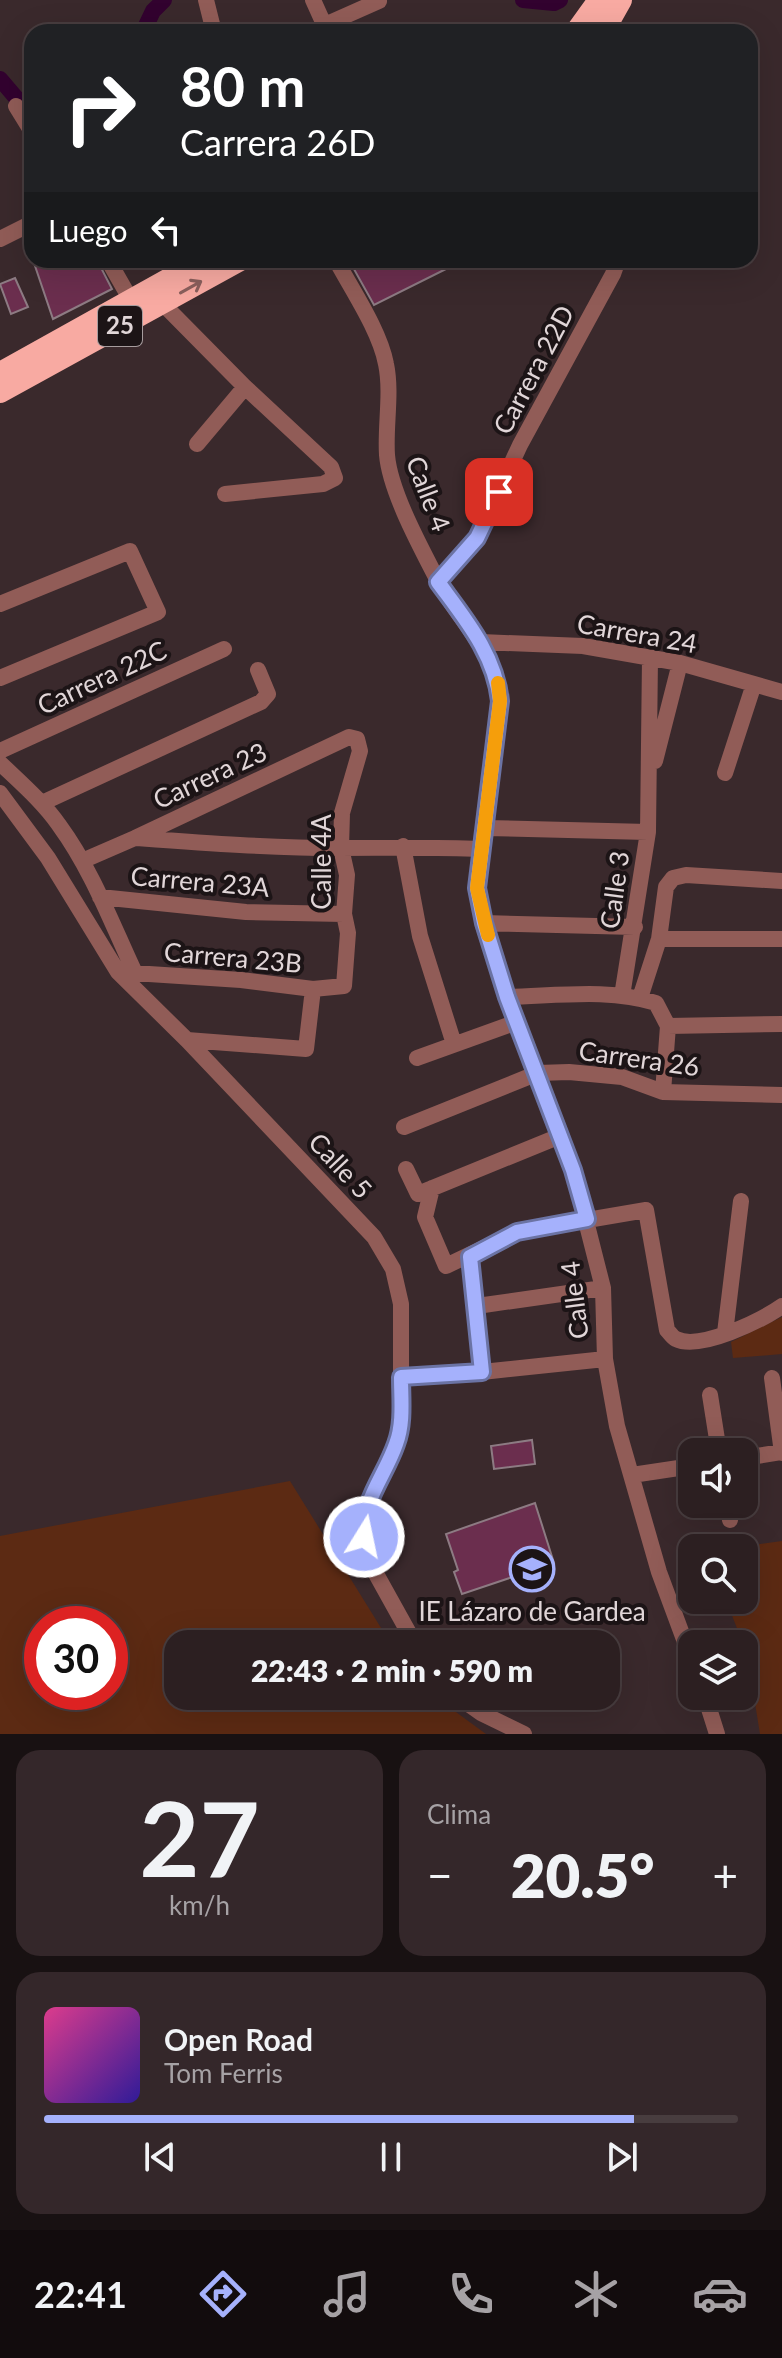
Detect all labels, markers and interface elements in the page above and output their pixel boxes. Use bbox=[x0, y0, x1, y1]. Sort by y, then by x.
text: 80 m bbox=[180, 52, 305, 119]
icon: right bbox=[48, 56, 152, 160]
text: Carrera 26D bbox=[180, 120, 375, 164]
icon: left bbox=[144, 208, 188, 252]
text: Luego bbox=[48, 212, 128, 248]
one-way arrow bbox=[179, 279, 202, 295]
street label: Carrera 22D bbox=[486, 300, 580, 439]
road number: 25 bbox=[98, 306, 142, 346]
street label: Calle 4 bbox=[400, 451, 458, 536]
pin bbox=[465, 458, 533, 526]
icon: arrive bbox=[477, 470, 521, 514]
street label: Carrera 24 bbox=[575, 607, 700, 659]
street label: Carrera 22C bbox=[32, 633, 171, 721]
street label: Carrera 23 bbox=[148, 735, 271, 815]
street label: Calle 4A bbox=[305, 814, 337, 910]
street label: Calle 3 bbox=[593, 849, 635, 931]
street label: Carrera 23A bbox=[129, 859, 271, 903]
street label: Carrera 23B bbox=[163, 935, 303, 979]
street label: Carrera 26 bbox=[577, 1034, 701, 1082]
street label: Calle 5 bbox=[302, 1126, 379, 1205]
street label: Calle 4 bbox=[553, 1259, 595, 1341]
map controls bbox=[678, 1438, 758, 1710]
button: sound bbox=[678, 1438, 758, 1518]
position arrow bbox=[322, 1495, 406, 1579]
button: search bbox=[678, 1534, 758, 1614]
school or university icon: IE Lázaro de Gardea bbox=[508, 1545, 556, 1593]
place label: IE Lázaro de Gardea bbox=[418, 1595, 646, 1627]
speed limit sign: 30 bbox=[24, 1606, 128, 1710]
button: layers bbox=[678, 1630, 758, 1710]
text: 22:43 · 2 min · 590 m bbox=[251, 1652, 533, 1688]
text: 27 bbox=[139, 1774, 260, 1899]
text: Clima bbox=[427, 1798, 491, 1830]
text: 20.5° bbox=[511, 1839, 654, 1911]
text: − bbox=[427, 1849, 453, 1901]
text: + bbox=[712, 1849, 738, 1901]
text: km/h bbox=[169, 1889, 230, 1921]
text: Open Road bbox=[164, 2021, 313, 2057]
text: Tom Ferris bbox=[164, 2057, 283, 2089]
icon: previous bbox=[138, 2135, 182, 2179]
icon: pause bbox=[369, 2135, 413, 2179]
icon: next bbox=[600, 2135, 644, 2179]
icon: directions bbox=[195, 2266, 251, 2322]
icon: music bbox=[319, 2266, 375, 2322]
icon: phone bbox=[443, 2266, 499, 2322]
icon: climate bbox=[568, 2266, 624, 2322]
icon: car bbox=[692, 2266, 748, 2322]
text: 22:41 bbox=[34, 2272, 127, 2316]

